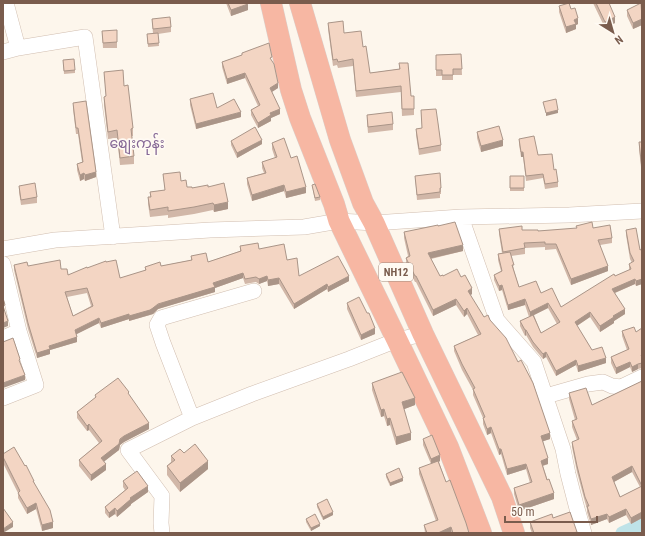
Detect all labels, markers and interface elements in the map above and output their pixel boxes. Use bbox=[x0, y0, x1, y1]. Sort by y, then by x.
north arrow bbox=[593, 12, 633, 52]
text: N bbox=[612, 32, 625, 47]
district label: စျေးကုန်း bbox=[109, 133, 165, 155]
road number: NH12 bbox=[379, 263, 413, 281]
scale bar bbox=[505, 498, 597, 524]
text: 50 m bbox=[511, 505, 535, 519]

